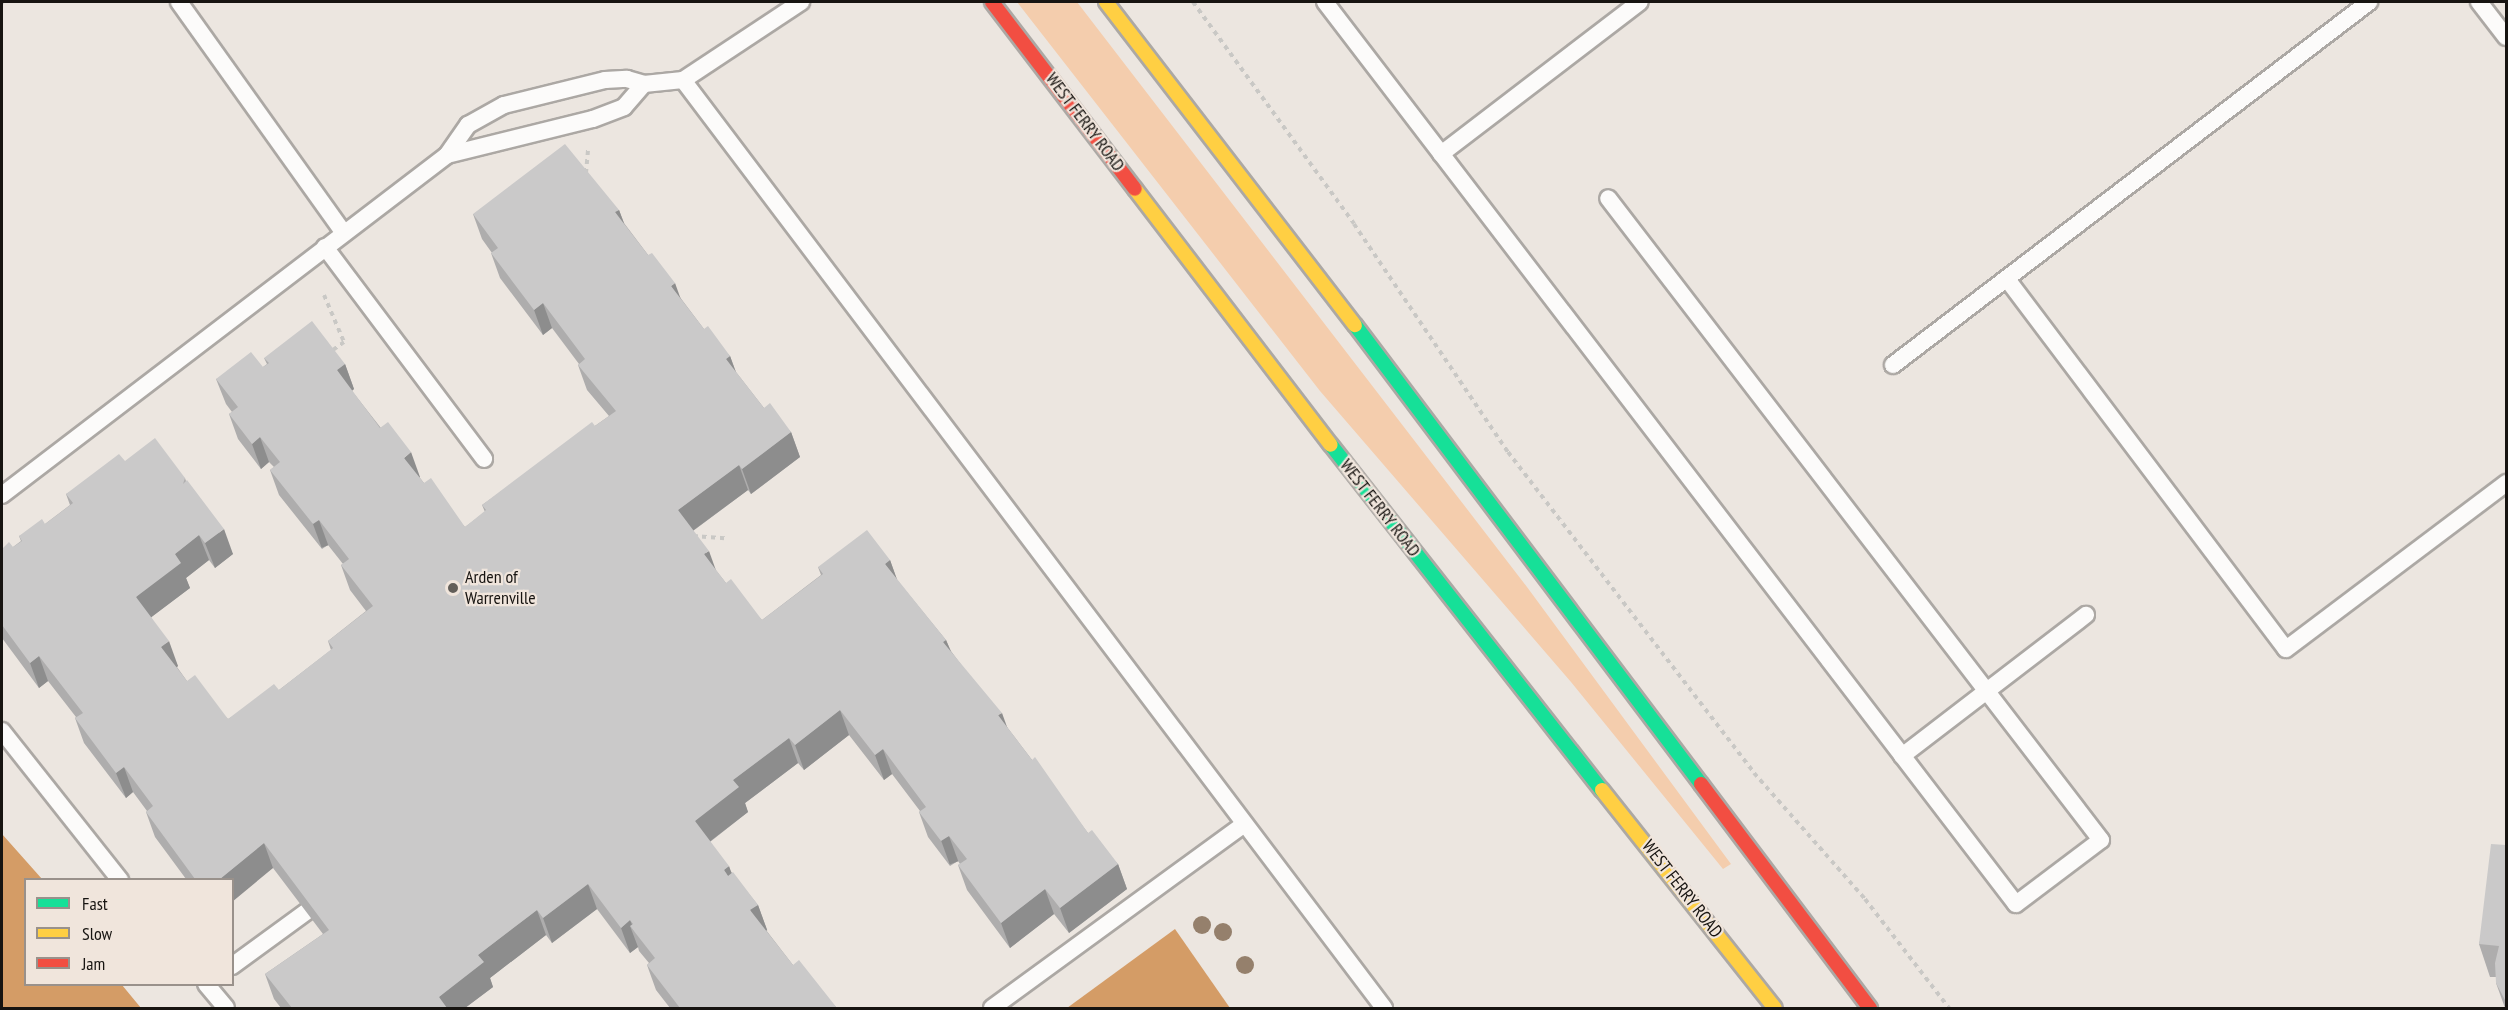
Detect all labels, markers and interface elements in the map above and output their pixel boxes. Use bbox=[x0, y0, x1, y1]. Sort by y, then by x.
street label: WEST FERRY ROAD bbox=[1041, 68, 1129, 176]
street label: WEST FERRY ROAD bbox=[1335, 455, 1425, 561]
place label: Arden of Warrenville bbox=[465, 567, 536, 610]
marker: Arden of Warrenville bbox=[446, 581, 460, 595]
street label: WEST FERRY ROAD bbox=[1637, 836, 1727, 942]
legend bbox=[24, 878, 234, 986]
text: Fast bbox=[82, 892, 108, 915]
text: Slow bbox=[82, 922, 112, 945]
text: Jam bbox=[82, 952, 105, 975]

